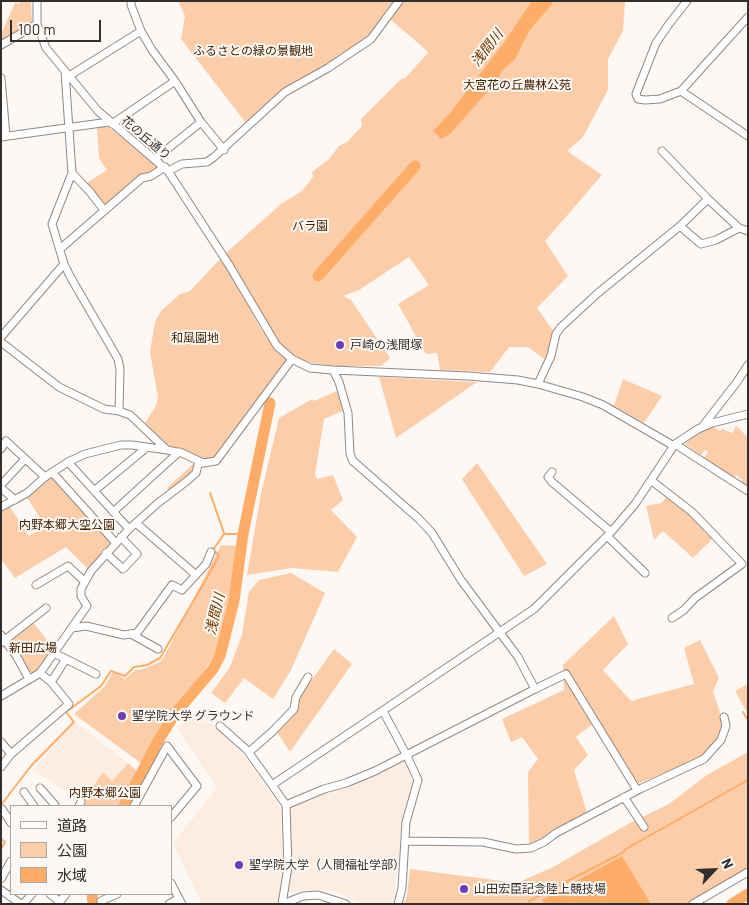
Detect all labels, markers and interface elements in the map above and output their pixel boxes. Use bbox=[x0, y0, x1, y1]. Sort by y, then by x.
scale bar bbox=[12, 10, 104, 42]
text: 100 m bbox=[18, 20, 56, 38]
water label: 浅間川 bbox=[467, 26, 507, 70]
park label: ふるさとの緑の景観地 bbox=[193, 44, 313, 58]
park label: 大宮花の丘農林公苑 bbox=[463, 78, 571, 92]
street label: 花の丘通り bbox=[118, 113, 174, 163]
park label: バラ園 bbox=[292, 219, 328, 233]
park label: 和風園地 bbox=[171, 331, 219, 345]
place label: 戸崎の浅間塚 bbox=[350, 338, 422, 352]
marker: 戸崎の浅間塚 bbox=[334, 339, 346, 351]
park label: 内野本郷大空公園 bbox=[19, 518, 115, 532]
water label: 浅間川 bbox=[202, 592, 228, 636]
park label: 新田広場 bbox=[9, 641, 57, 655]
place label: 聖学院大学 グラウンド bbox=[132, 709, 254, 723]
marker: 聖学院大学 グラウンド bbox=[116, 710, 128, 722]
park label: 内野本郷公園 bbox=[69, 786, 141, 800]
legend bbox=[10, 805, 172, 895]
text: 道路 bbox=[57, 816, 87, 834]
text: 公園 bbox=[57, 841, 87, 859]
north arrow bbox=[689, 845, 739, 895]
text: N bbox=[718, 856, 738, 871]
place label: 聖学院大学（人間福祉学部） bbox=[249, 858, 405, 872]
marker: 聖学院大学（人間福祉学部） bbox=[233, 859, 245, 871]
text: 水域 bbox=[57, 866, 87, 884]
place label: 山田宏臣記念陸上競技場 bbox=[474, 882, 606, 896]
marker: 山田宏臣記念陸上競技場 bbox=[458, 883, 470, 895]

